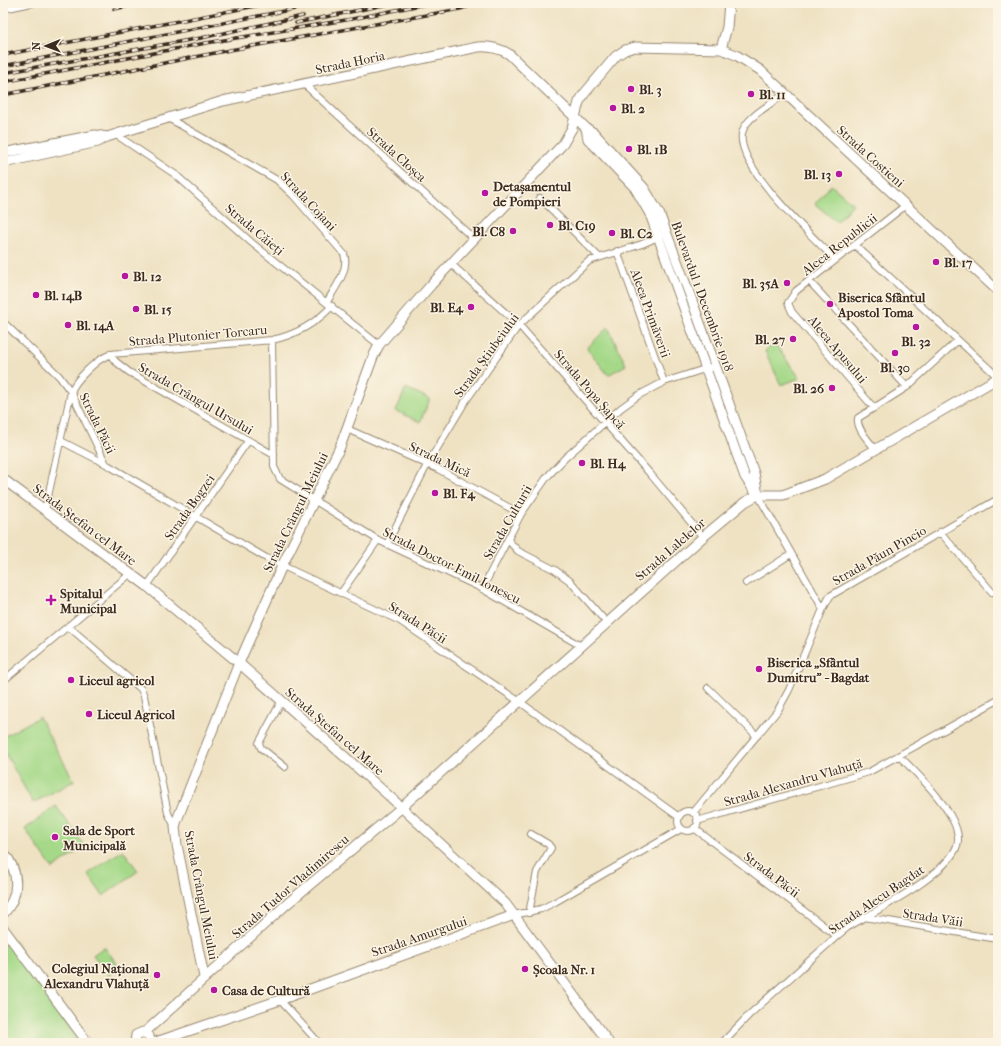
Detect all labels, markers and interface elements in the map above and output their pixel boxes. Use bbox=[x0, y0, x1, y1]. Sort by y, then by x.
north arrow bbox=[26, 26, 66, 66]
text: N bbox=[30, 41, 43, 50]
street label: Strada Horia bbox=[314, 48, 387, 77]
place label: Bl. 3 bbox=[639, 82, 662, 98]
marker: Bl. 3 bbox=[626, 84, 636, 94]
place label: Bl. 11 bbox=[759, 87, 786, 102]
marker: Bl. 11 bbox=[746, 89, 756, 99]
place label: Bl. 2 bbox=[621, 101, 645, 116]
marker: Bl. 2 bbox=[608, 103, 618, 113]
street label: Strada Costieni bbox=[834, 122, 907, 191]
street label: Strada Cloșca bbox=[364, 124, 430, 185]
place label: Bl. 1B bbox=[637, 142, 668, 157]
marker: Bl. 1B bbox=[624, 144, 634, 154]
place label: Bl. 13 bbox=[804, 167, 831, 183]
street label: Strada Cojani bbox=[278, 169, 340, 234]
marker: Bl. 13 bbox=[834, 169, 844, 179]
place label: Detașamentul de Pompieri bbox=[493, 179, 571, 210]
marker: Detașamentul de Pompieri bbox=[480, 188, 490, 198]
street label: Strada Căieți bbox=[222, 200, 287, 258]
street label: Aleea Republicii bbox=[798, 210, 880, 279]
place label: Bl. C19 bbox=[558, 218, 596, 234]
street label: Bulevardul 1 Decembrie 1918 bbox=[668, 219, 737, 373]
marker: Bl. C19 bbox=[545, 220, 555, 230]
place label: Bl. C8 bbox=[472, 224, 505, 239]
marker: Bl. C8 bbox=[508, 226, 518, 236]
place label: Bl. C2 bbox=[620, 226, 653, 241]
marker: Bl. C2 bbox=[607, 228, 617, 238]
place label: Bl. 17 bbox=[944, 255, 973, 270]
marker: Bl. 17 bbox=[931, 257, 941, 267]
street label: Aleea Primăverii bbox=[627, 266, 674, 360]
place label: Bl. 12 bbox=[133, 269, 162, 284]
marker: Bl. 12 bbox=[120, 271, 130, 281]
place label: Bl. 35A bbox=[742, 276, 780, 292]
marker: Bl. 35A bbox=[782, 278, 792, 288]
place label: Bl. 14B bbox=[44, 288, 83, 304]
marker: Bl. 14B bbox=[31, 290, 41, 300]
place label: Biserica Sfântul Apostol Toma bbox=[837, 290, 926, 321]
marker: Biserica Sfântul Apostol Toma bbox=[825, 299, 835, 309]
place label: Bl. E4 bbox=[430, 300, 464, 316]
place label: Bl. 15 bbox=[144, 302, 172, 317]
marker: Bl. E4 bbox=[466, 302, 476, 312]
marker: Bl. 15 bbox=[131, 304, 141, 314]
street label: Strada Știubeiului bbox=[451, 310, 522, 400]
street label: Aleea Apusului bbox=[804, 312, 870, 386]
place label: Bl. 14A bbox=[76, 318, 115, 334]
marker: Bl. 14A bbox=[63, 320, 73, 330]
street label: Strada Plutonier Torcaru bbox=[128, 322, 268, 349]
marker: Bl. 32 bbox=[911, 322, 921, 332]
place label: Bl. 27 bbox=[755, 332, 786, 347]
marker: Bl. 27 bbox=[788, 334, 798, 344]
place label: Bl. 32 bbox=[901, 334, 931, 350]
street label: Strada Popa Șapcă bbox=[551, 347, 629, 433]
marker: Bl. 30 bbox=[890, 348, 900, 358]
street label: Strada Crângul Ursului bbox=[136, 359, 256, 437]
place label: Bl. 30 bbox=[880, 360, 910, 376]
place label: Bl. 26 bbox=[793, 381, 825, 396]
marker: Bl. 26 bbox=[827, 383, 837, 393]
street label: Strada Păcii bbox=[76, 390, 119, 456]
street label: Strada Mică bbox=[407, 439, 474, 481]
street label: Strada Crângul Meiului bbox=[260, 450, 331, 575]
place label: Bl. H4 bbox=[590, 456, 627, 472]
marker: Bl. H4 bbox=[577, 458, 587, 468]
street label: Strada Bogzei bbox=[161, 471, 218, 543]
street label: Strada Ștefan cel Mare bbox=[30, 481, 140, 568]
street label: Strada Culturii bbox=[480, 482, 535, 562]
place label: Bl. F4 bbox=[443, 486, 476, 502]
marker: Bl. F4 bbox=[430, 488, 440, 498]
street label: Strada Lalelelor bbox=[632, 515, 709, 584]
street label: Strada Păun Pincio bbox=[830, 522, 929, 588]
street label: Strada Doctor Emil Ionescu bbox=[380, 524, 524, 607]
place label: Spitalul Municipal bbox=[59, 586, 117, 617]
marker: Spitalul Municipal bbox=[45, 594, 57, 606]
street label: Strada Păcii bbox=[386, 599, 450, 646]
place label: Biserica „Sfântul Dumitru” - Bagdat bbox=[767, 655, 870, 686]
marker: Biserica „Sfântul Dumitru” - Bagdat bbox=[754, 664, 764, 674]
place label: Liceul agricol bbox=[79, 673, 155, 689]
marker: Liceul agricol bbox=[66, 675, 76, 685]
street label: Strada Ștefan cel Mare bbox=[282, 685, 387, 779]
place label: Liceul Agricol bbox=[97, 707, 175, 723]
marker: Liceul Agricol bbox=[84, 709, 94, 719]
street label: Strada Alexandru Vlahuță bbox=[722, 755, 865, 809]
place label: Sala de Sport Municipală bbox=[62, 823, 135, 854]
street label: Strada Crângul Meiului bbox=[182, 829, 221, 961]
street label: Strada Tudor Vladimirescu bbox=[229, 831, 352, 941]
marker: Sala de Sport Municipală bbox=[50, 832, 60, 842]
street label: Strada Păcii bbox=[741, 849, 803, 900]
street label: Strada Alecu Bagdat bbox=[826, 862, 927, 937]
street label: Strada Văii bbox=[902, 905, 964, 930]
street label: Strada Amurgului bbox=[369, 913, 469, 960]
place label: Colegiul Național Alexandru Vlahuță bbox=[43, 961, 150, 992]
place label: Școala Nr. 1 bbox=[533, 962, 595, 978]
marker: Școala Nr. 1 bbox=[520, 964, 530, 974]
marker: Colegiul Național Alexandru Vlahuță bbox=[152, 970, 162, 980]
place label: Casa de Cultură bbox=[222, 983, 311, 998]
marker: Casa de Cultură bbox=[209, 985, 219, 995]

